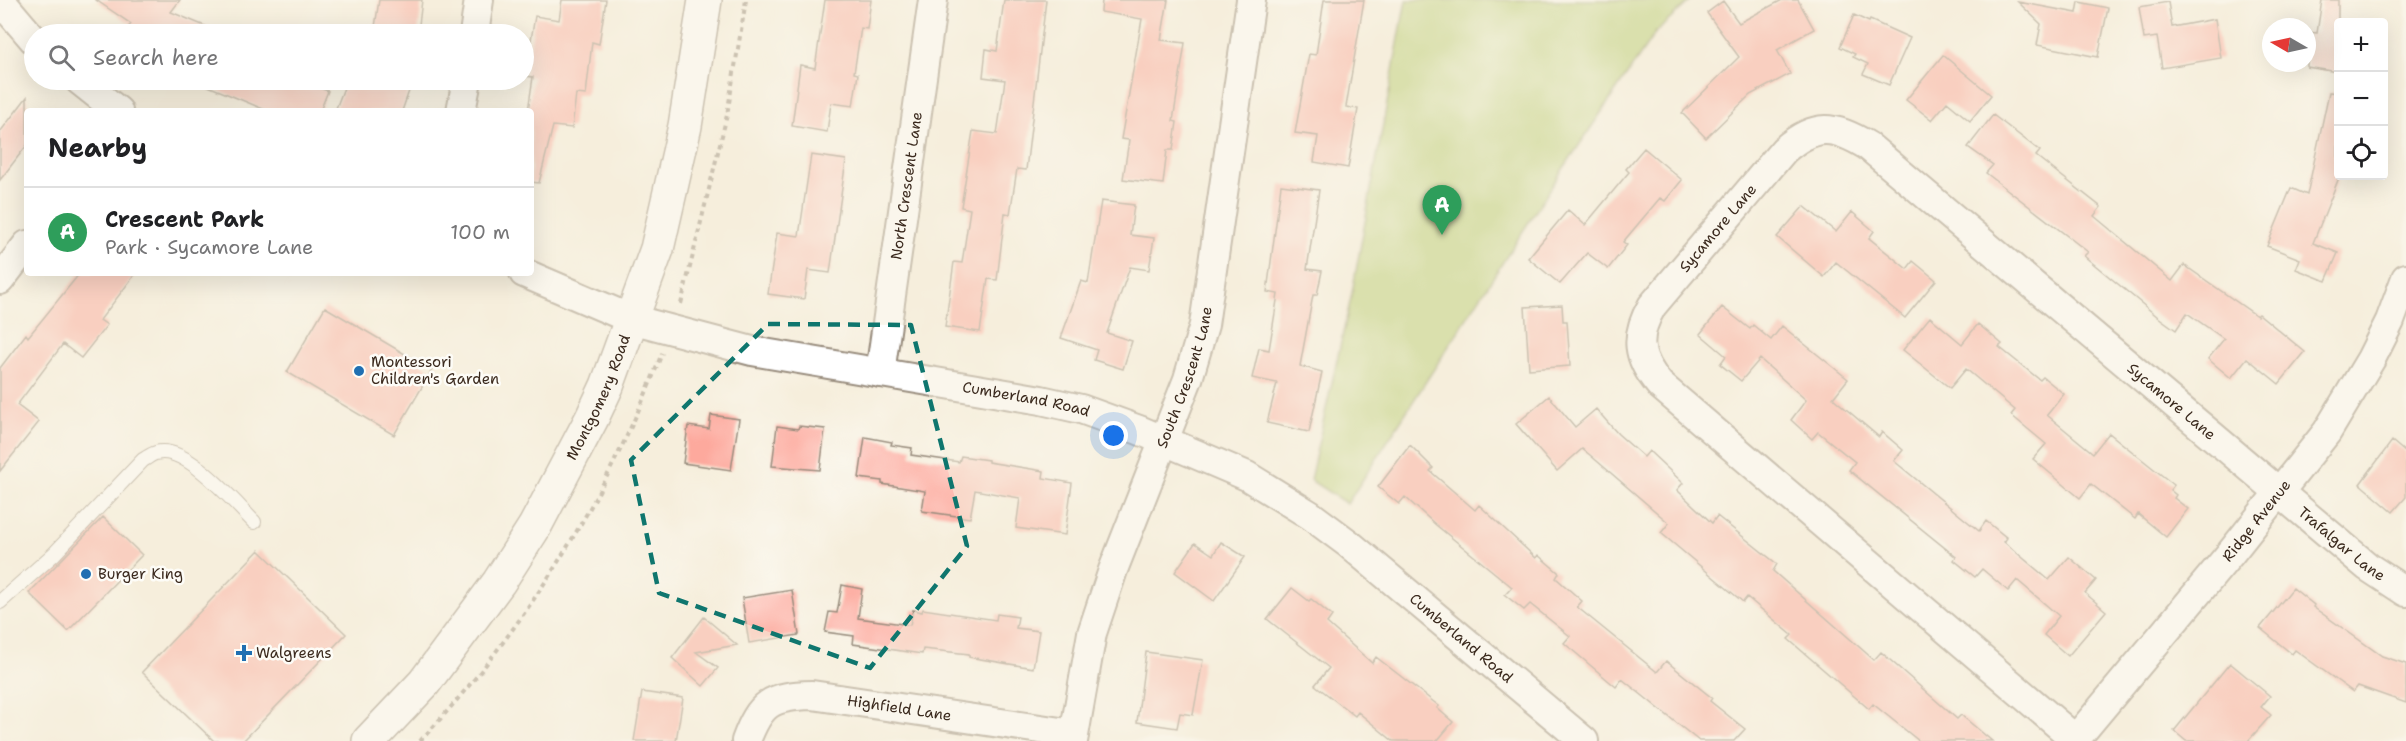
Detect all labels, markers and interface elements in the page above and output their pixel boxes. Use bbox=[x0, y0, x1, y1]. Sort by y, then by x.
north arrow bbox=[2262, 18, 2316, 72]
map controls bbox=[2334, 18, 2388, 180]
button: + bbox=[2334, 18, 2388, 72]
search box bbox=[24, 24, 534, 90]
icon: search bbox=[45, 41, 78, 74]
text: Search here bbox=[93, 43, 219, 72]
button: − bbox=[2334, 72, 2388, 126]
street label: North Crescent Lane bbox=[886, 110, 927, 261]
button: locate bbox=[2334, 126, 2388, 180]
text: Nearby bbox=[48, 130, 147, 165]
street label: Sycamore Lane bbox=[1675, 180, 1761, 276]
pin: A bbox=[1422, 186, 1462, 235]
text: Crescent Park bbox=[105, 205, 264, 234]
text: A bbox=[60, 219, 75, 245]
text: 100 m bbox=[450, 219, 510, 245]
text: Park · Sycamore Lane bbox=[105, 234, 313, 260]
street label: South Crescent Lane bbox=[1152, 305, 1217, 451]
street label: Montgomery Road bbox=[562, 331, 635, 464]
place label: Montessori Children's Garden bbox=[371, 352, 499, 389]
street label: Sycamore Lane bbox=[2123, 358, 2220, 444]
marker: Montessori Children's Garden bbox=[352, 364, 366, 378]
street label: Cumberland Road bbox=[961, 377, 1093, 422]
your location bbox=[1099, 421, 1128, 450]
street label: Ridge Avenue bbox=[2218, 476, 2295, 566]
street label: Trafalgar Lane bbox=[2294, 502, 2389, 586]
place label: Burger King bbox=[98, 564, 183, 584]
marker: Burger King bbox=[79, 567, 93, 581]
street label: Cumberland Road bbox=[1405, 589, 1518, 688]
place label: Walgreens bbox=[256, 643, 332, 663]
marker: Walgreens bbox=[237, 646, 251, 660]
street label: Highfield Lane bbox=[846, 690, 953, 726]

